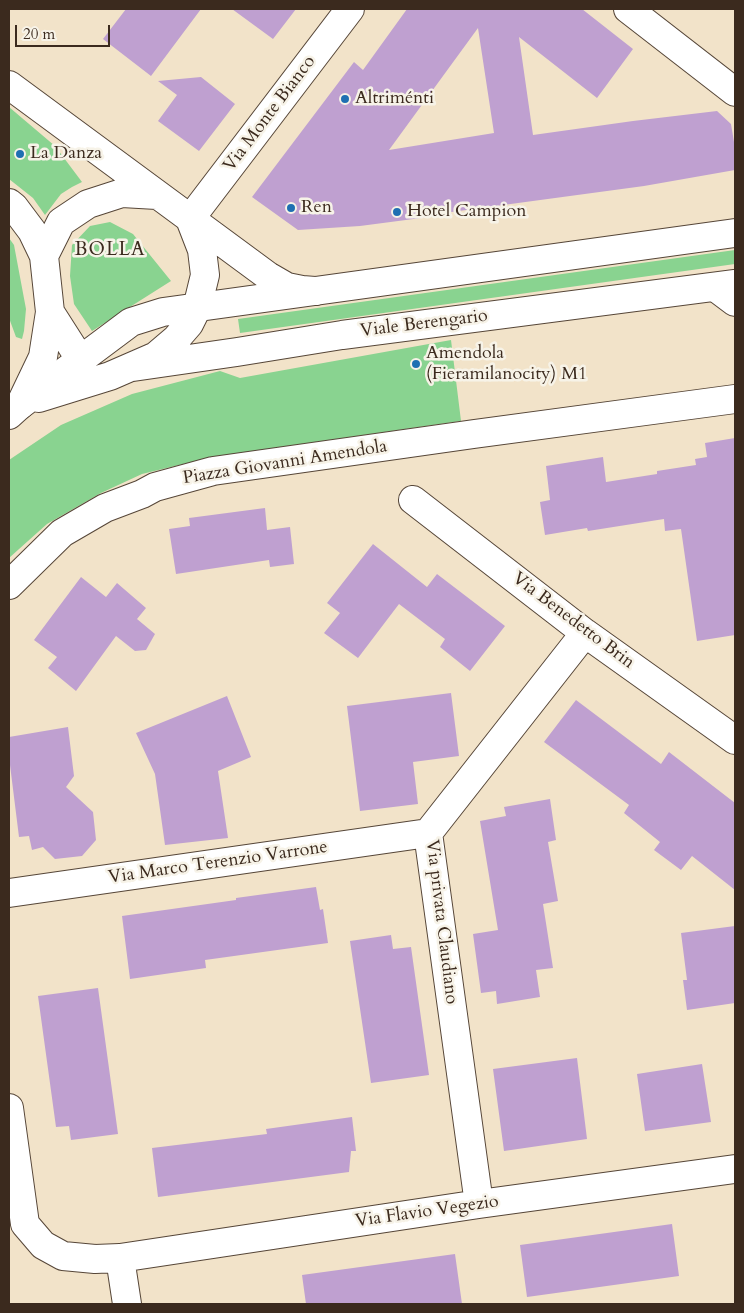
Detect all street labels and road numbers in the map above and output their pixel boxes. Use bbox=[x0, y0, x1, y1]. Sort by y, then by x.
street label: Via Monte Bianco bbox=[219, 52, 321, 176]
street label: Viale Berengario bbox=[359, 305, 489, 343]
street label: Piazza Giovanni Amendola bbox=[181, 436, 389, 490]
street label: Via Benedetto Brin bbox=[508, 568, 638, 674]
street label: Via Marco Terenzio Varrone bbox=[107, 837, 329, 889]
street label: Via privata Claudiano bbox=[420, 838, 462, 1006]
street label: Via Flavio Vegezio bbox=[354, 1191, 500, 1233]

